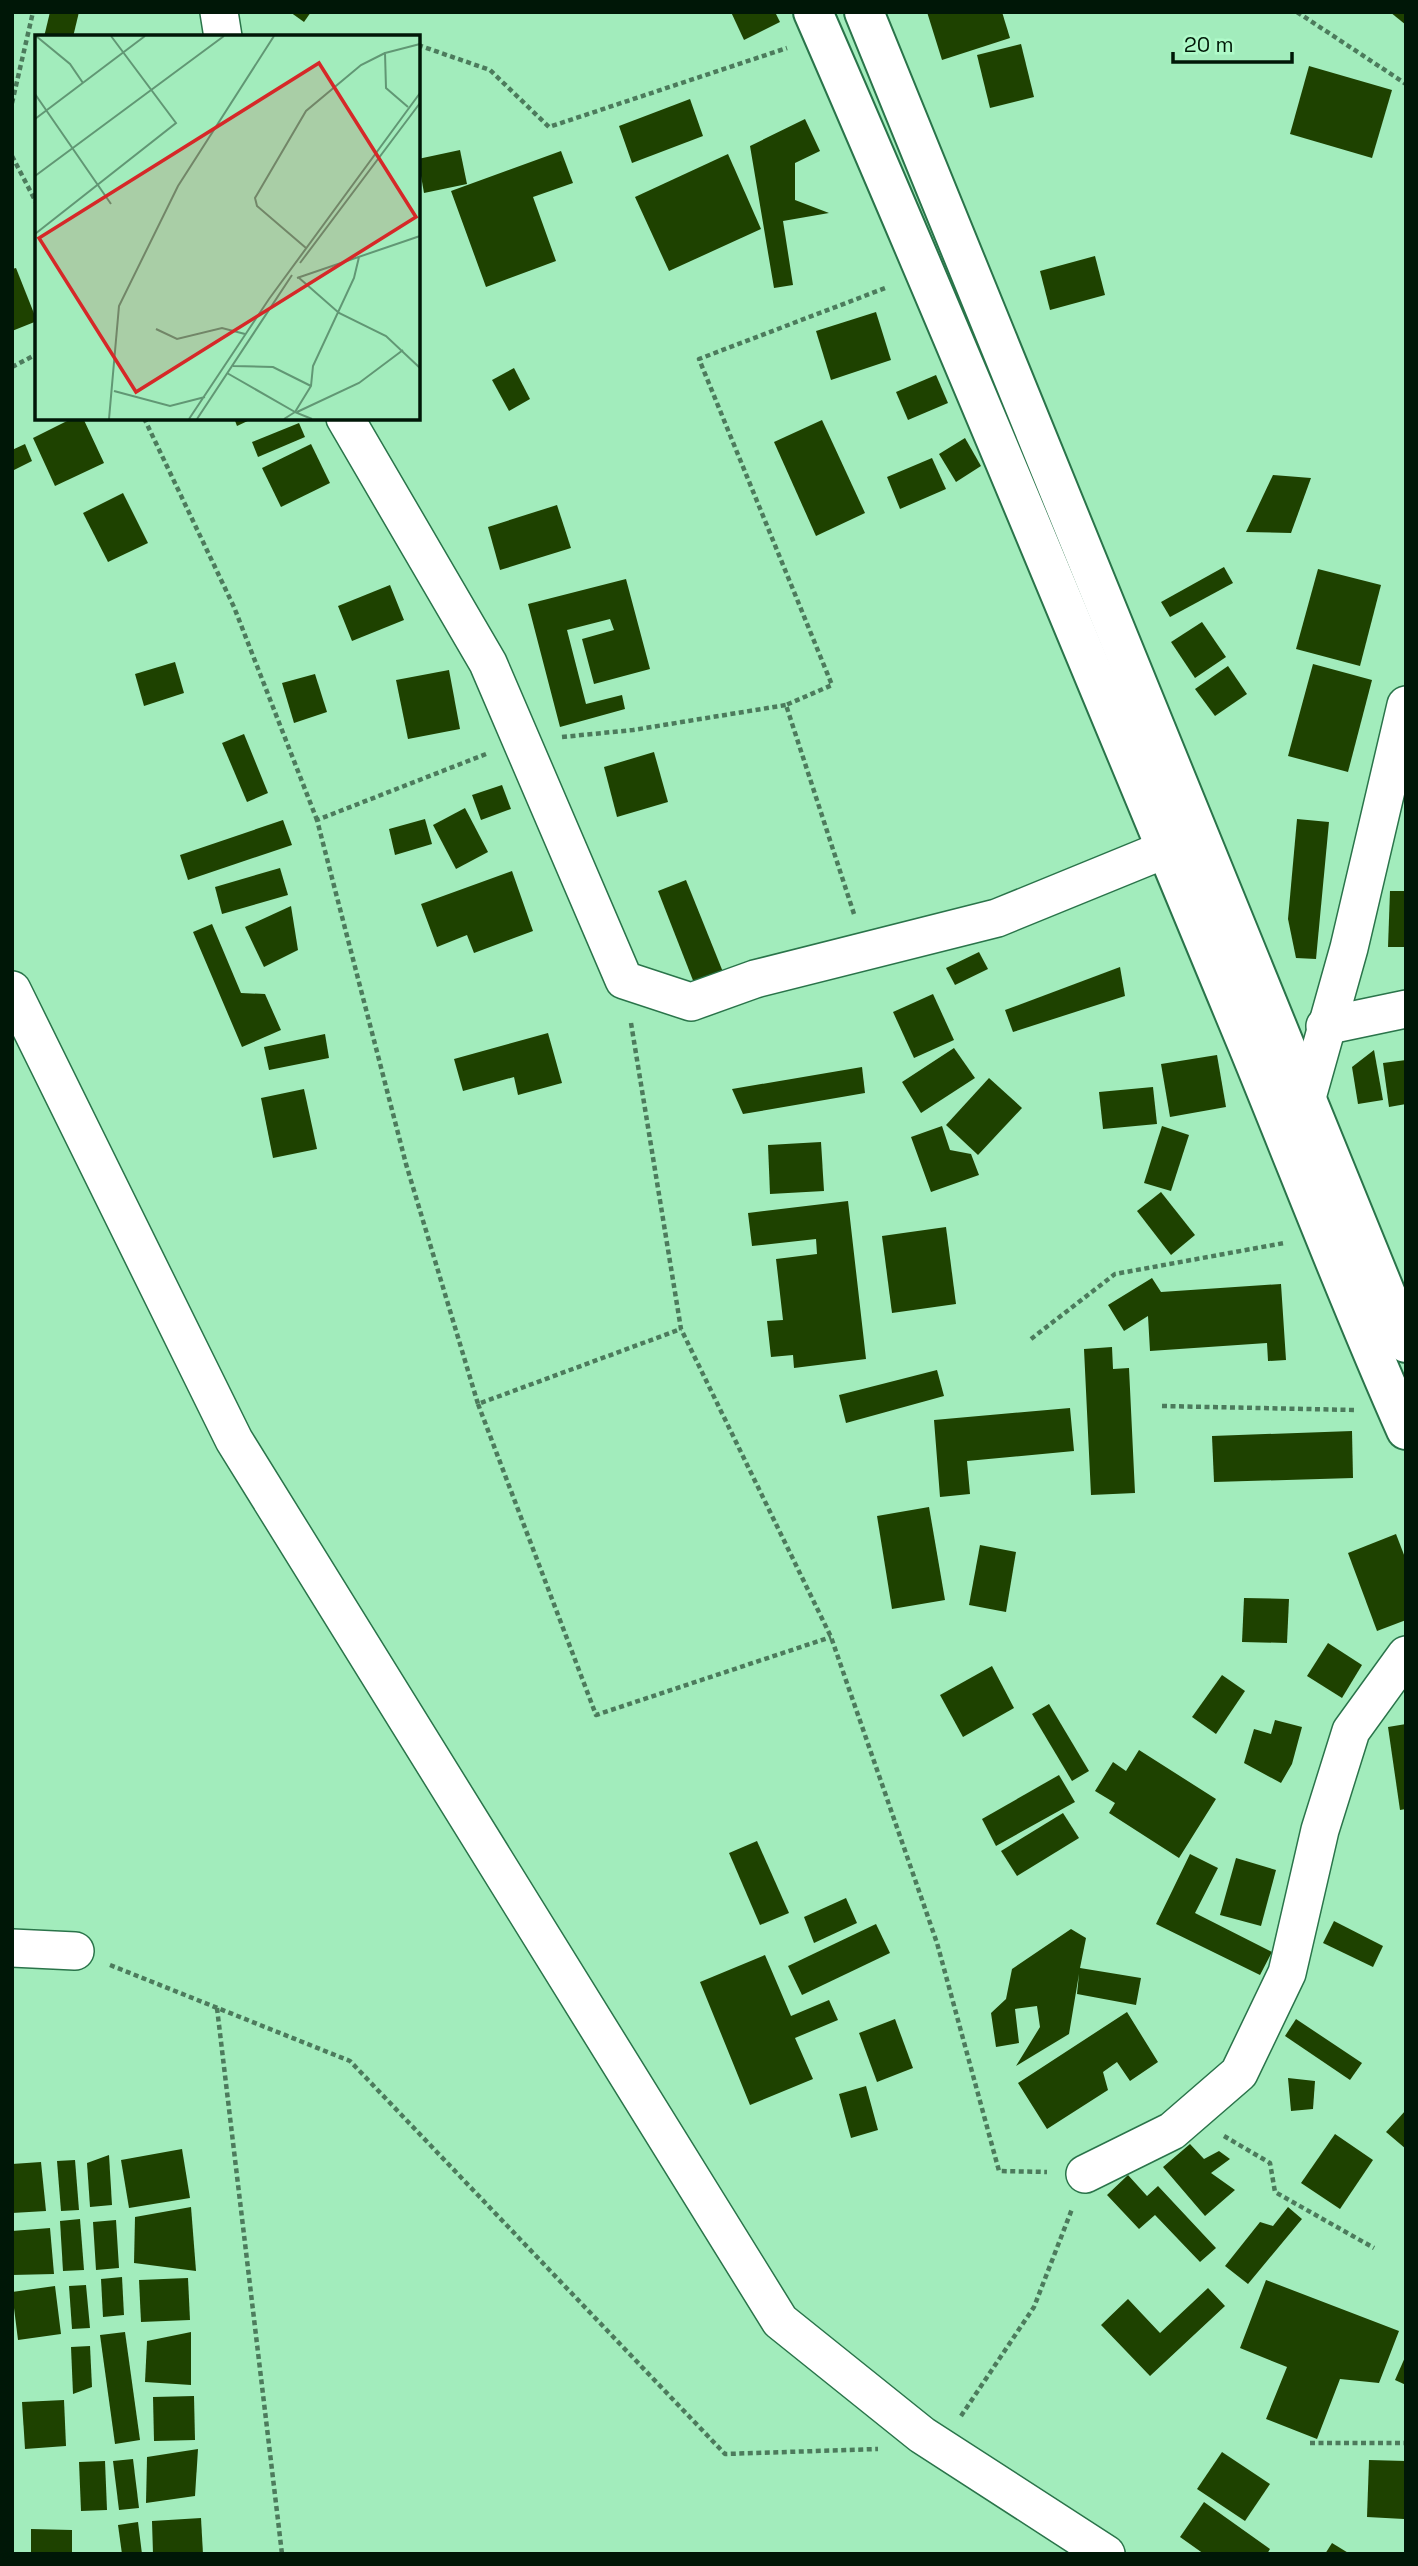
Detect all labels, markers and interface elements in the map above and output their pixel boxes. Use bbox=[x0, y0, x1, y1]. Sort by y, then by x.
scale bar bbox=[1173, 21, 1292, 65]
text: 20 m bbox=[1184, 31, 1234, 58]
inset map bbox=[35, 35, 420, 420]

